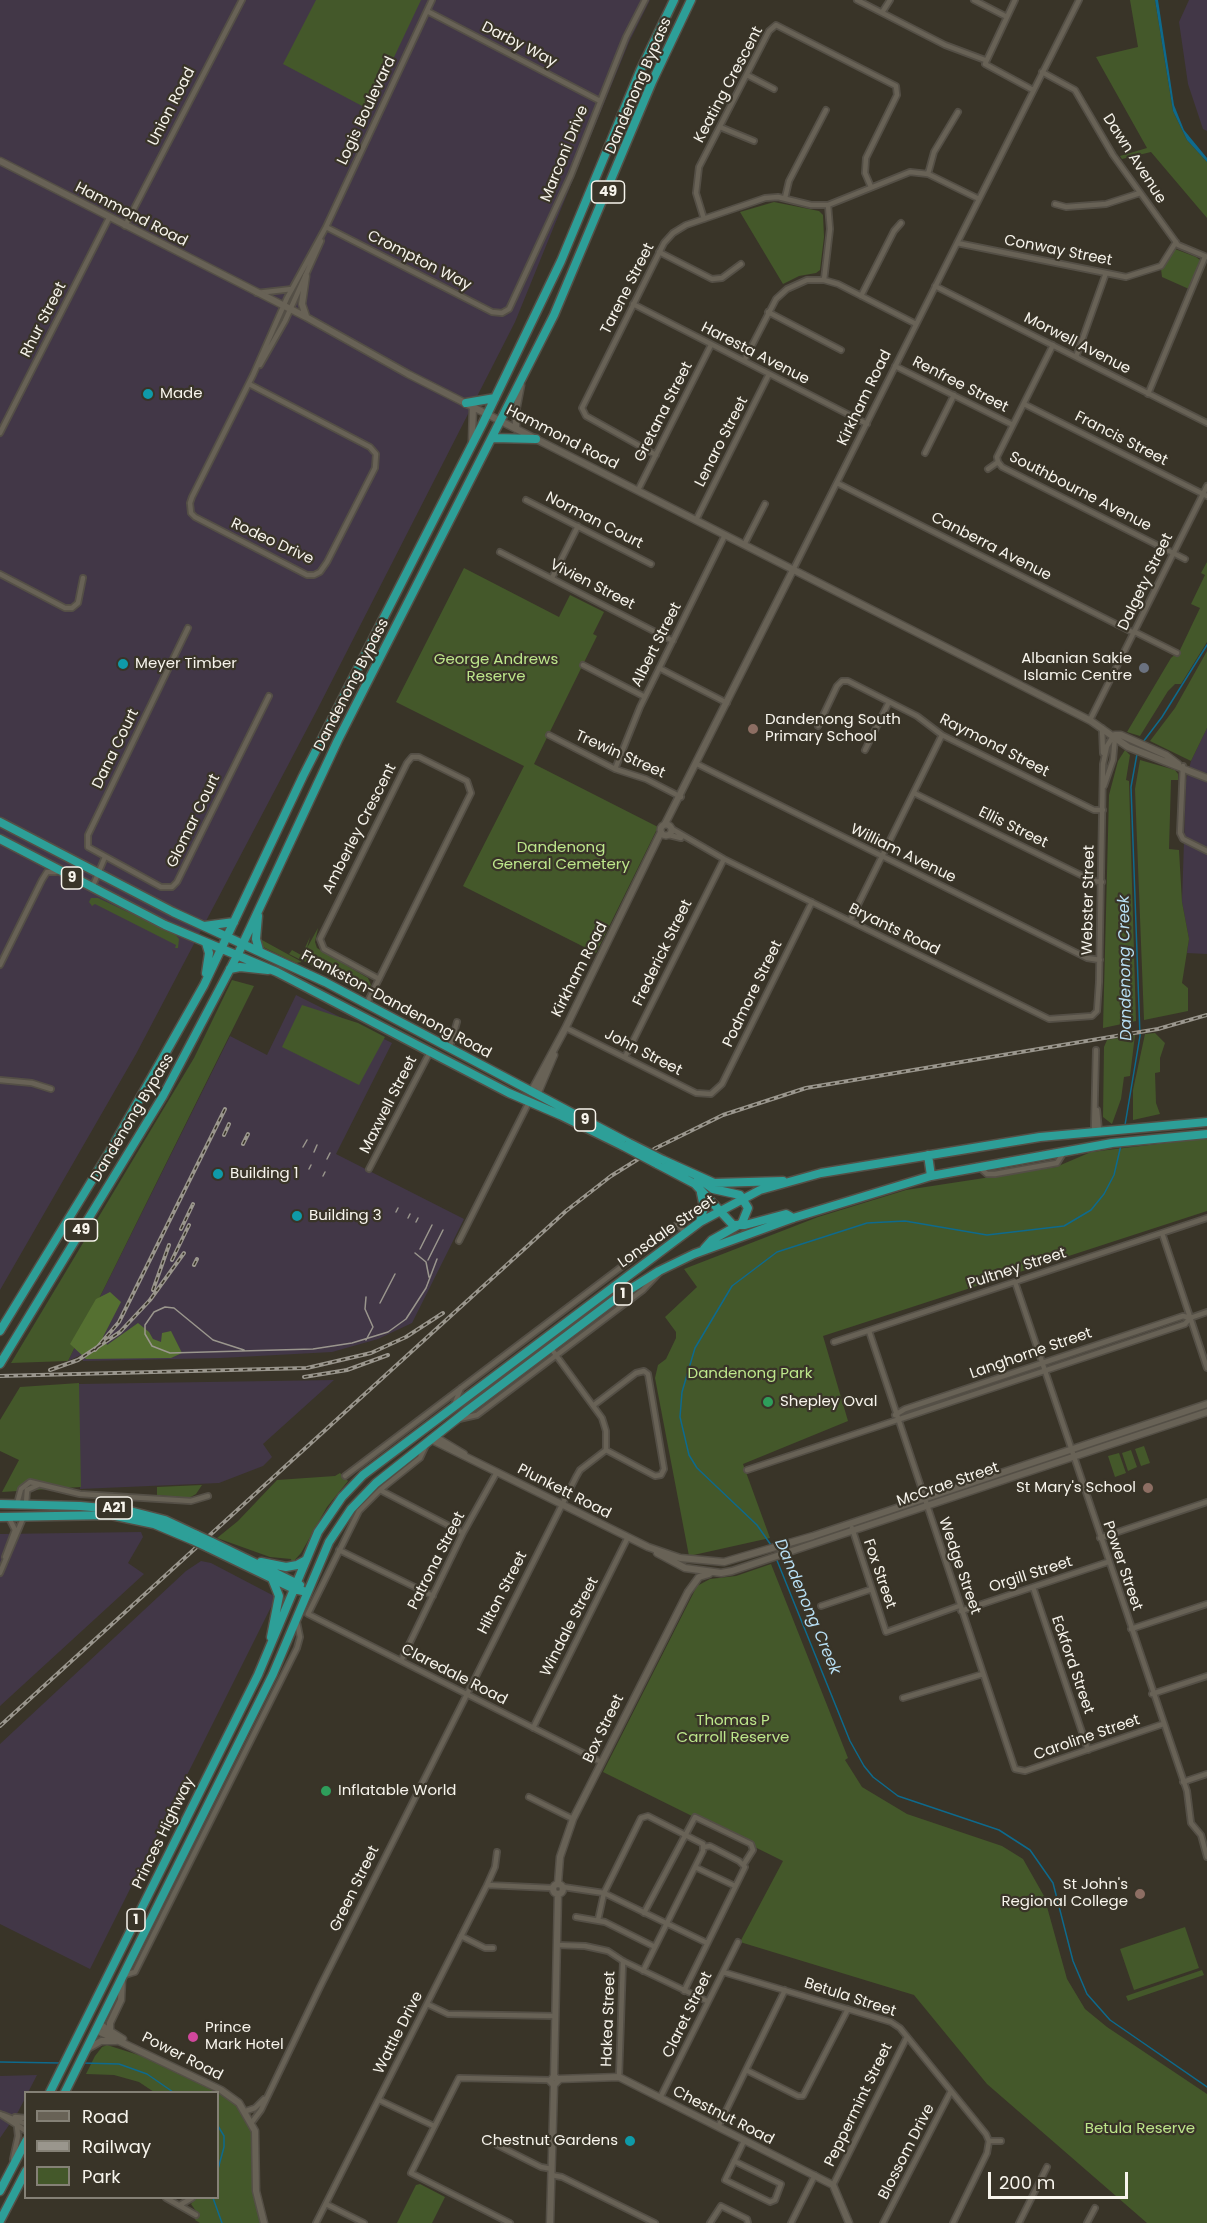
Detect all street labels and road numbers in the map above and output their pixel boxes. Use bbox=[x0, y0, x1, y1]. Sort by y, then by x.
street label: Dandenong Bypass bbox=[602, 15, 676, 157]
street label: Darby Way bbox=[478, 18, 560, 72]
street label: Keating Crescent bbox=[691, 24, 767, 146]
street label: Logis Boulevard bbox=[334, 54, 400, 168]
street label: Union Road bbox=[145, 65, 199, 149]
street label: Marconi Drive bbox=[538, 103, 592, 205]
street label: Dawn Avenue bbox=[1098, 111, 1170, 207]
street label: Hammond Road bbox=[72, 179, 190, 251]
road number: 49 bbox=[592, 181, 624, 203]
street label: Crompton Way bbox=[364, 227, 474, 295]
street label: Conway Street bbox=[1002, 232, 1114, 270]
street label: Tarene Street bbox=[597, 240, 659, 338]
street label: Rhur Street bbox=[17, 279, 71, 361]
street label: Morwell Avenue bbox=[1021, 309, 1133, 379]
street label: Haresta Avenue bbox=[698, 319, 812, 389]
street label: Kirkham Road bbox=[834, 347, 896, 449]
street label: Renfree Street bbox=[909, 353, 1011, 417]
street label: Gretana Street bbox=[631, 359, 697, 465]
street label: Lenaro Street bbox=[692, 394, 752, 490]
street label: Hammond Road bbox=[503, 402, 621, 474]
street label: Francis Street bbox=[1072, 408, 1170, 470]
street label: Southbourne Avenue bbox=[1006, 448, 1154, 536]
street label: Norman Court bbox=[542, 489, 646, 553]
street label: Canberra Avenue bbox=[928, 509, 1054, 585]
street label: Rodeo Drive bbox=[228, 515, 316, 569]
street label: Dalgety Street bbox=[1115, 531, 1177, 633]
street label: Vivien Street bbox=[547, 556, 637, 614]
street label: Albert Street bbox=[628, 600, 686, 690]
street label: Dandenong Bypass bbox=[311, 616, 393, 754]
street label: Dana Court bbox=[89, 706, 143, 792]
street label: Raymond Street bbox=[936, 711, 1052, 781]
street label: Trewin Street bbox=[572, 727, 668, 783]
street label: Amberley Crescent bbox=[319, 761, 401, 897]
street label: Glomar Court bbox=[164, 771, 224, 871]
street label: Ellis Street bbox=[976, 804, 1050, 852]
street label: William Avenue bbox=[847, 821, 959, 887]
street label: Webster Street bbox=[1079, 845, 1099, 955]
road number: 9 bbox=[62, 867, 82, 889]
street label: Frederick Street bbox=[629, 897, 697, 1009]
street label: Bryants Road bbox=[845, 900, 943, 960]
street label: Kirkham Road bbox=[548, 919, 612, 1021]
street label: Podmore Street bbox=[719, 938, 787, 1050]
street label: Frankston-Dandenong Road bbox=[298, 947, 494, 1063]
street label: John Street bbox=[601, 1026, 685, 1080]
street label: Dandenong Bypass bbox=[88, 1051, 178, 1185]
street label: Maxwell Street bbox=[357, 1053, 421, 1157]
road number: 9 bbox=[574, 1109, 596, 1131]
street label: Lonsdale Street bbox=[615, 1192, 719, 1272]
road number: 49 bbox=[64, 1219, 98, 1241]
street label: Pultney Street bbox=[965, 1245, 1069, 1293]
road number: 1 bbox=[614, 1283, 632, 1305]
street label: Langhorne Street bbox=[968, 1325, 1094, 1383]
street label: McCrae Street bbox=[895, 1459, 1001, 1511]
street label: Plunkett Road bbox=[514, 1461, 614, 1523]
road number: A21 bbox=[96, 1497, 132, 1519]
street label: Patrona Street bbox=[405, 1509, 469, 1613]
street label: Wedge Street bbox=[934, 1515, 984, 1617]
street label: Power Street bbox=[1098, 1519, 1146, 1613]
street label: Fox Street bbox=[859, 1537, 899, 1611]
street label: Hilton Street bbox=[474, 1549, 532, 1637]
street label: Orgill Street bbox=[987, 1553, 1075, 1597]
street label: Windale Street bbox=[537, 1574, 603, 1680]
street label: Eckford Street bbox=[1047, 1614, 1097, 1716]
street label: Claredale Road bbox=[398, 1641, 510, 1709]
street label: Box Street bbox=[580, 1692, 628, 1766]
street label: Caroline Street bbox=[1032, 1711, 1142, 1765]
street label: Princes Highway bbox=[129, 1774, 199, 1892]
street label: Green Street bbox=[326, 1843, 384, 1935]
road number: 1 bbox=[127, 1909, 145, 1931]
street label: Claret Street bbox=[659, 1969, 717, 2061]
street label: Hakea Street bbox=[598, 1971, 620, 2067]
street label: Betula Street bbox=[802, 1975, 898, 2021]
street label: Wattle Drive bbox=[370, 1989, 428, 2077]
street label: Power Road bbox=[138, 2029, 226, 2085]
street label: Peppermint Street bbox=[821, 2040, 897, 2170]
street label: Chestnut Road bbox=[669, 2083, 777, 2149]
street label: Blossom Drive bbox=[875, 2101, 939, 2203]

